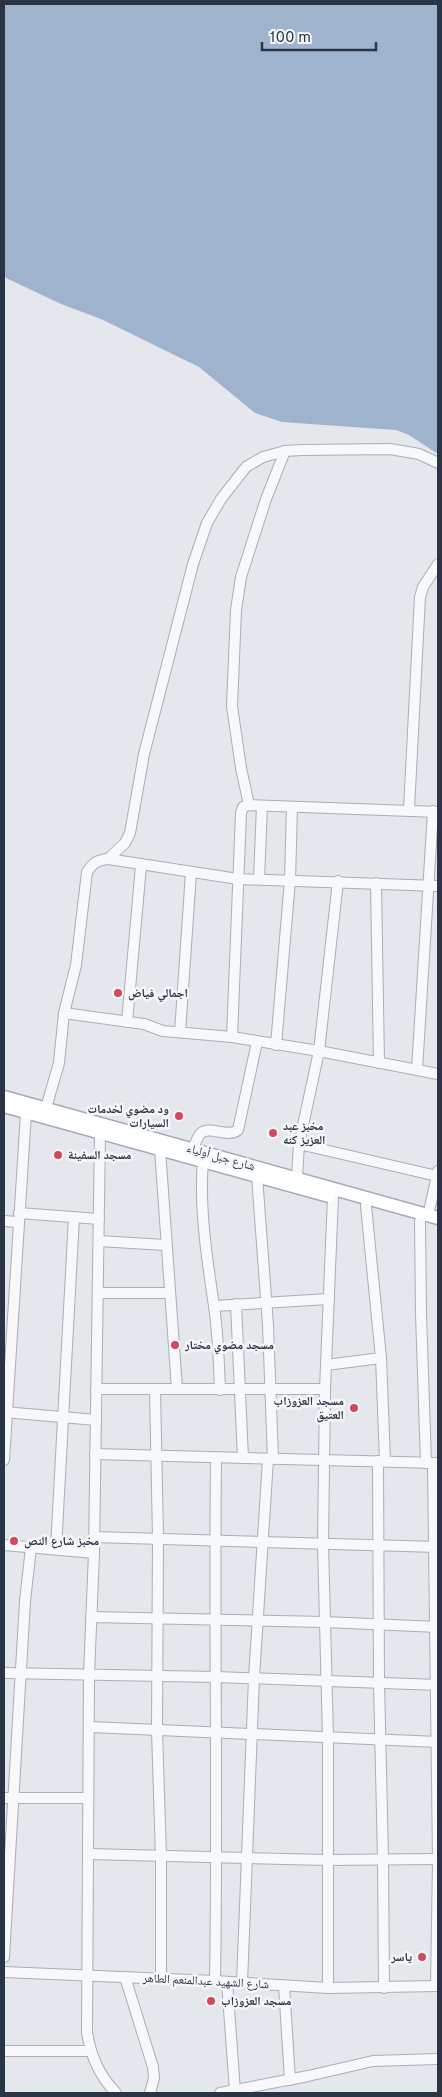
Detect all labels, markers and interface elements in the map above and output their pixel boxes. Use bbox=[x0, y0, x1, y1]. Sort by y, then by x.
scale bar bbox=[262, 20, 376, 52]
text: 100 m bbox=[270, 29, 311, 48]
place label: اجمالي فياض bbox=[128, 986, 188, 1003]
marker: اجمالي فياض bbox=[112, 987, 124, 999]
place label: ود مضوي لخدمات السيارات bbox=[87, 1102, 169, 1132]
marker: ود مضوي لخدمات السيارات bbox=[173, 1110, 185, 1122]
place label: مخبز عبد العزيز كنه bbox=[283, 1119, 325, 1149]
marker: مخبز عبد العزيز كنه bbox=[267, 1127, 279, 1139]
street label: شارع جبل أولياء bbox=[185, 1141, 257, 1175]
place label: مسجد السفينة bbox=[68, 1148, 132, 1164]
marker: مسجد السفينة bbox=[52, 1149, 64, 1161]
place label: مسجد مضوي مختار bbox=[184, 1338, 274, 1355]
marker: مسجد مضوي مختار bbox=[169, 1339, 181, 1351]
place label: مسجد العزوزاب العتيق bbox=[274, 1394, 344, 1424]
marker: مسجد العزوزاب العتيق bbox=[348, 1402, 360, 1414]
place label: مخبز شارع النص bbox=[24, 1534, 100, 1550]
marker: مخبز شارع النص bbox=[8, 1535, 20, 1547]
place label: ياسر bbox=[390, 1950, 412, 1966]
marker: ياسر bbox=[416, 1951, 428, 1963]
street label: شارع الشهيد عبدالمنعم الطاهر bbox=[141, 1971, 270, 1993]
place label: مسجد العزوزاب bbox=[221, 1994, 292, 2010]
marker: مسجد العزوزاب bbox=[205, 1995, 217, 2007]

